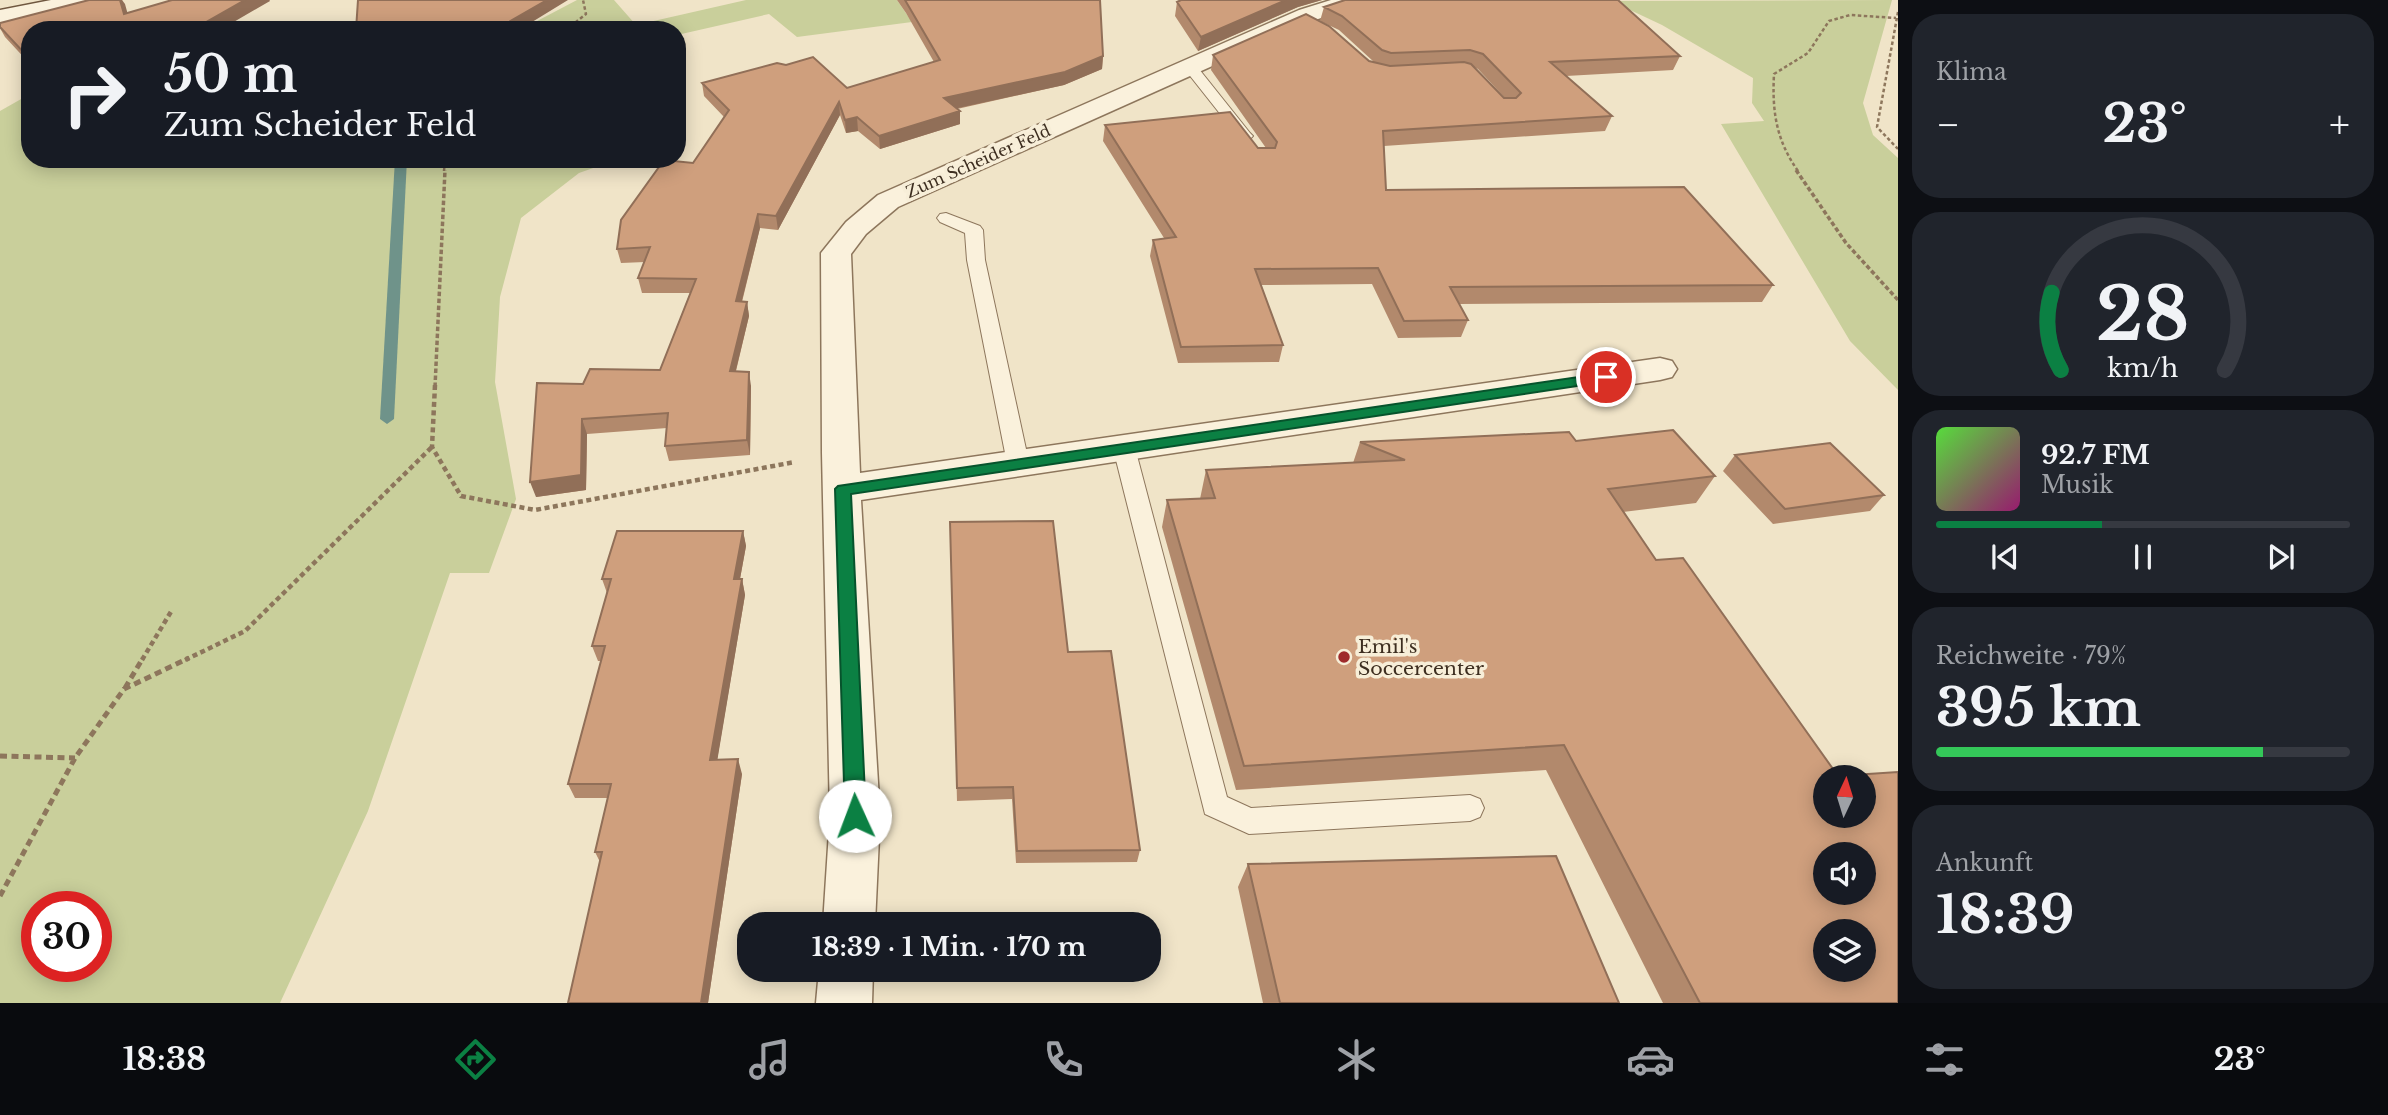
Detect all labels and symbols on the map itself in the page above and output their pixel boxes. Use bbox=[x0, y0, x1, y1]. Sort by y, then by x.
street label: Zum Scheider Feld bbox=[903, 120, 1054, 202]
pin bbox=[1576, 347, 1636, 407]
place label: Emil's Soccercenter bbox=[1358, 635, 1484, 680]
marker: Emil's Soccercenter bbox=[1336, 649, 1352, 665]
north arrow bbox=[1813, 765, 1876, 828]
position arrow bbox=[818, 779, 892, 853]
speed limit sign: 30 bbox=[21, 891, 112, 982]

